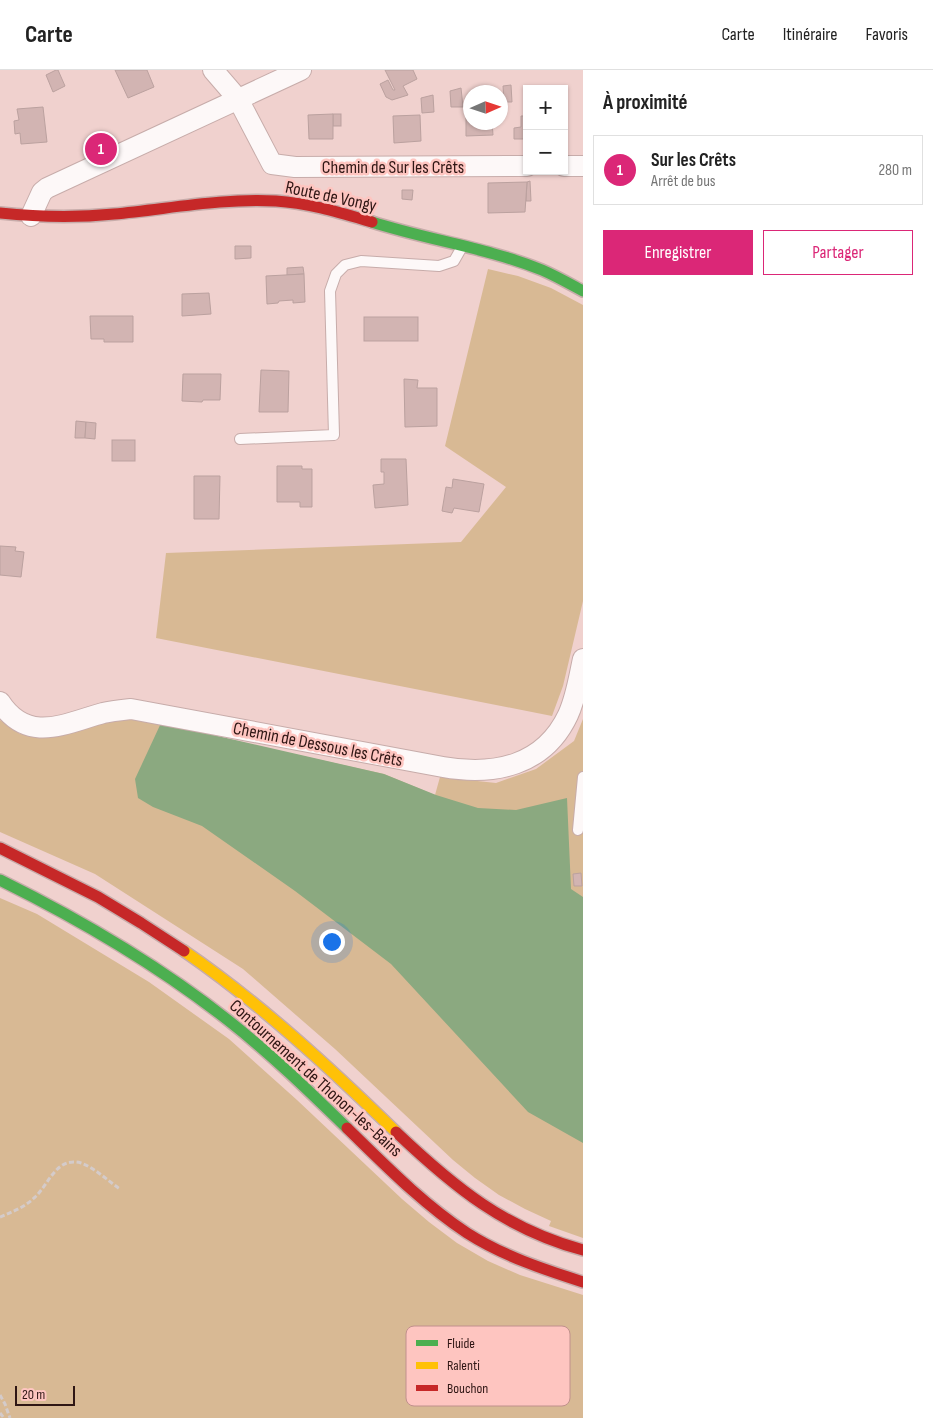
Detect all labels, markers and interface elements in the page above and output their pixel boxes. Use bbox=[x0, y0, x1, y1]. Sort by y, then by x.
text: Carte bbox=[25, 20, 73, 49]
text: Carte bbox=[721, 24, 755, 45]
text: Itinéraire bbox=[783, 24, 837, 45]
text: Favoris bbox=[865, 24, 908, 45]
north arrow bbox=[463, 85, 508, 130]
map controls bbox=[523, 85, 568, 175]
button: + bbox=[523, 85, 568, 130]
text: À proximité bbox=[603, 90, 688, 115]
pin: 1 bbox=[85, 130, 117, 168]
button: − bbox=[523, 130, 568, 175]
text: Sur les Crêts bbox=[651, 149, 736, 172]
street label: Chemin de Sur les Crêts bbox=[322, 157, 464, 178]
text: 1 bbox=[617, 161, 623, 180]
text: 280 m bbox=[878, 161, 912, 180]
text: Arrêt de bus bbox=[651, 172, 716, 191]
street label: Route de Vongy bbox=[283, 177, 378, 216]
button: Enregistrer bbox=[603, 230, 753, 275]
button: Partager bbox=[763, 230, 913, 275]
street label: Chemin de Dessous les Crêts bbox=[231, 718, 404, 771]
your location bbox=[319, 929, 345, 955]
street label: Contournement de Thonon-les-Bains bbox=[225, 995, 406, 1161]
legend bbox=[406, 1326, 570, 1406]
text: Fluide bbox=[447, 1335, 475, 1352]
text: Ralenti bbox=[447, 1357, 480, 1374]
text: Bouchon bbox=[447, 1380, 488, 1397]
scale bar bbox=[15, 1383, 75, 1406]
text: 20 m bbox=[22, 1386, 45, 1403]

